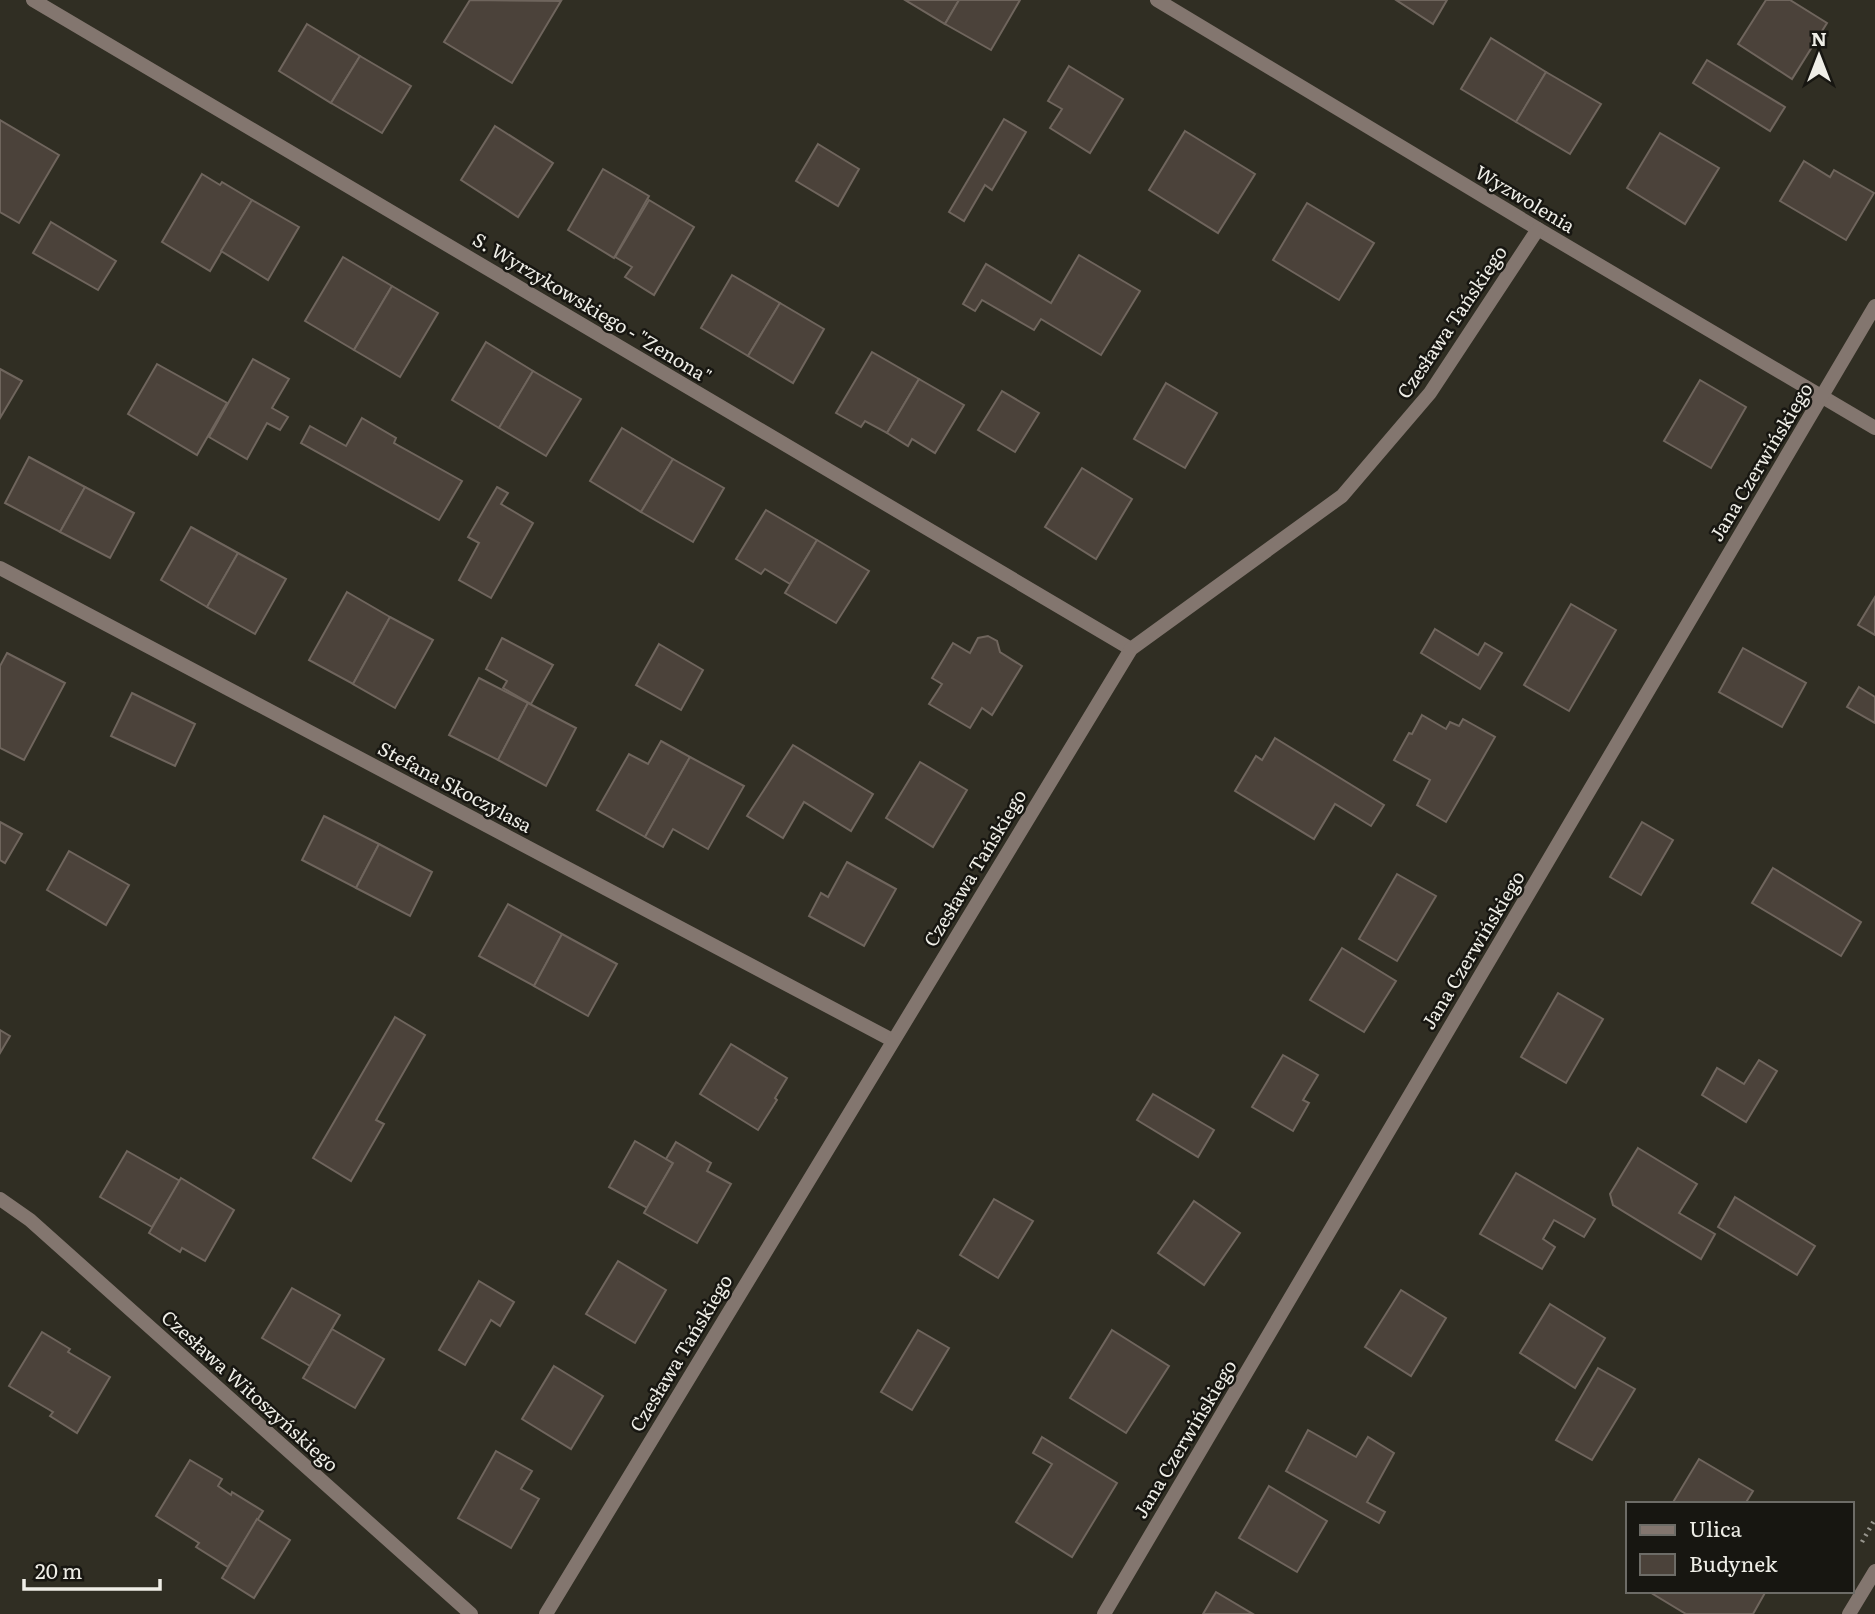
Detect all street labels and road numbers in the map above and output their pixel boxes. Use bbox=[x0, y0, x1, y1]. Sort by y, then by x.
street label: Wyzwolenia bbox=[1470, 157, 1581, 239]
street label: S. Wyrzykowskiego - "Zenona" bbox=[468, 225, 717, 390]
street label: Czesława Tańskiego bbox=[1389, 239, 1513, 404]
street label: Jana Czerwińskiego bbox=[1702, 377, 1819, 546]
street label: Stefana Skoczylasa bbox=[374, 734, 538, 839]
street label: Czesława Tańskiego bbox=[916, 783, 1032, 952]
street label: Jana Czerwińskiego bbox=[1414, 865, 1531, 1034]
street label: Czesława Tańskiego bbox=[622, 1268, 738, 1437]
street label: Czesława Witoszyńskiego bbox=[156, 1303, 346, 1478]
street label: Jana Czerwińskiego bbox=[1126, 1354, 1243, 1523]

